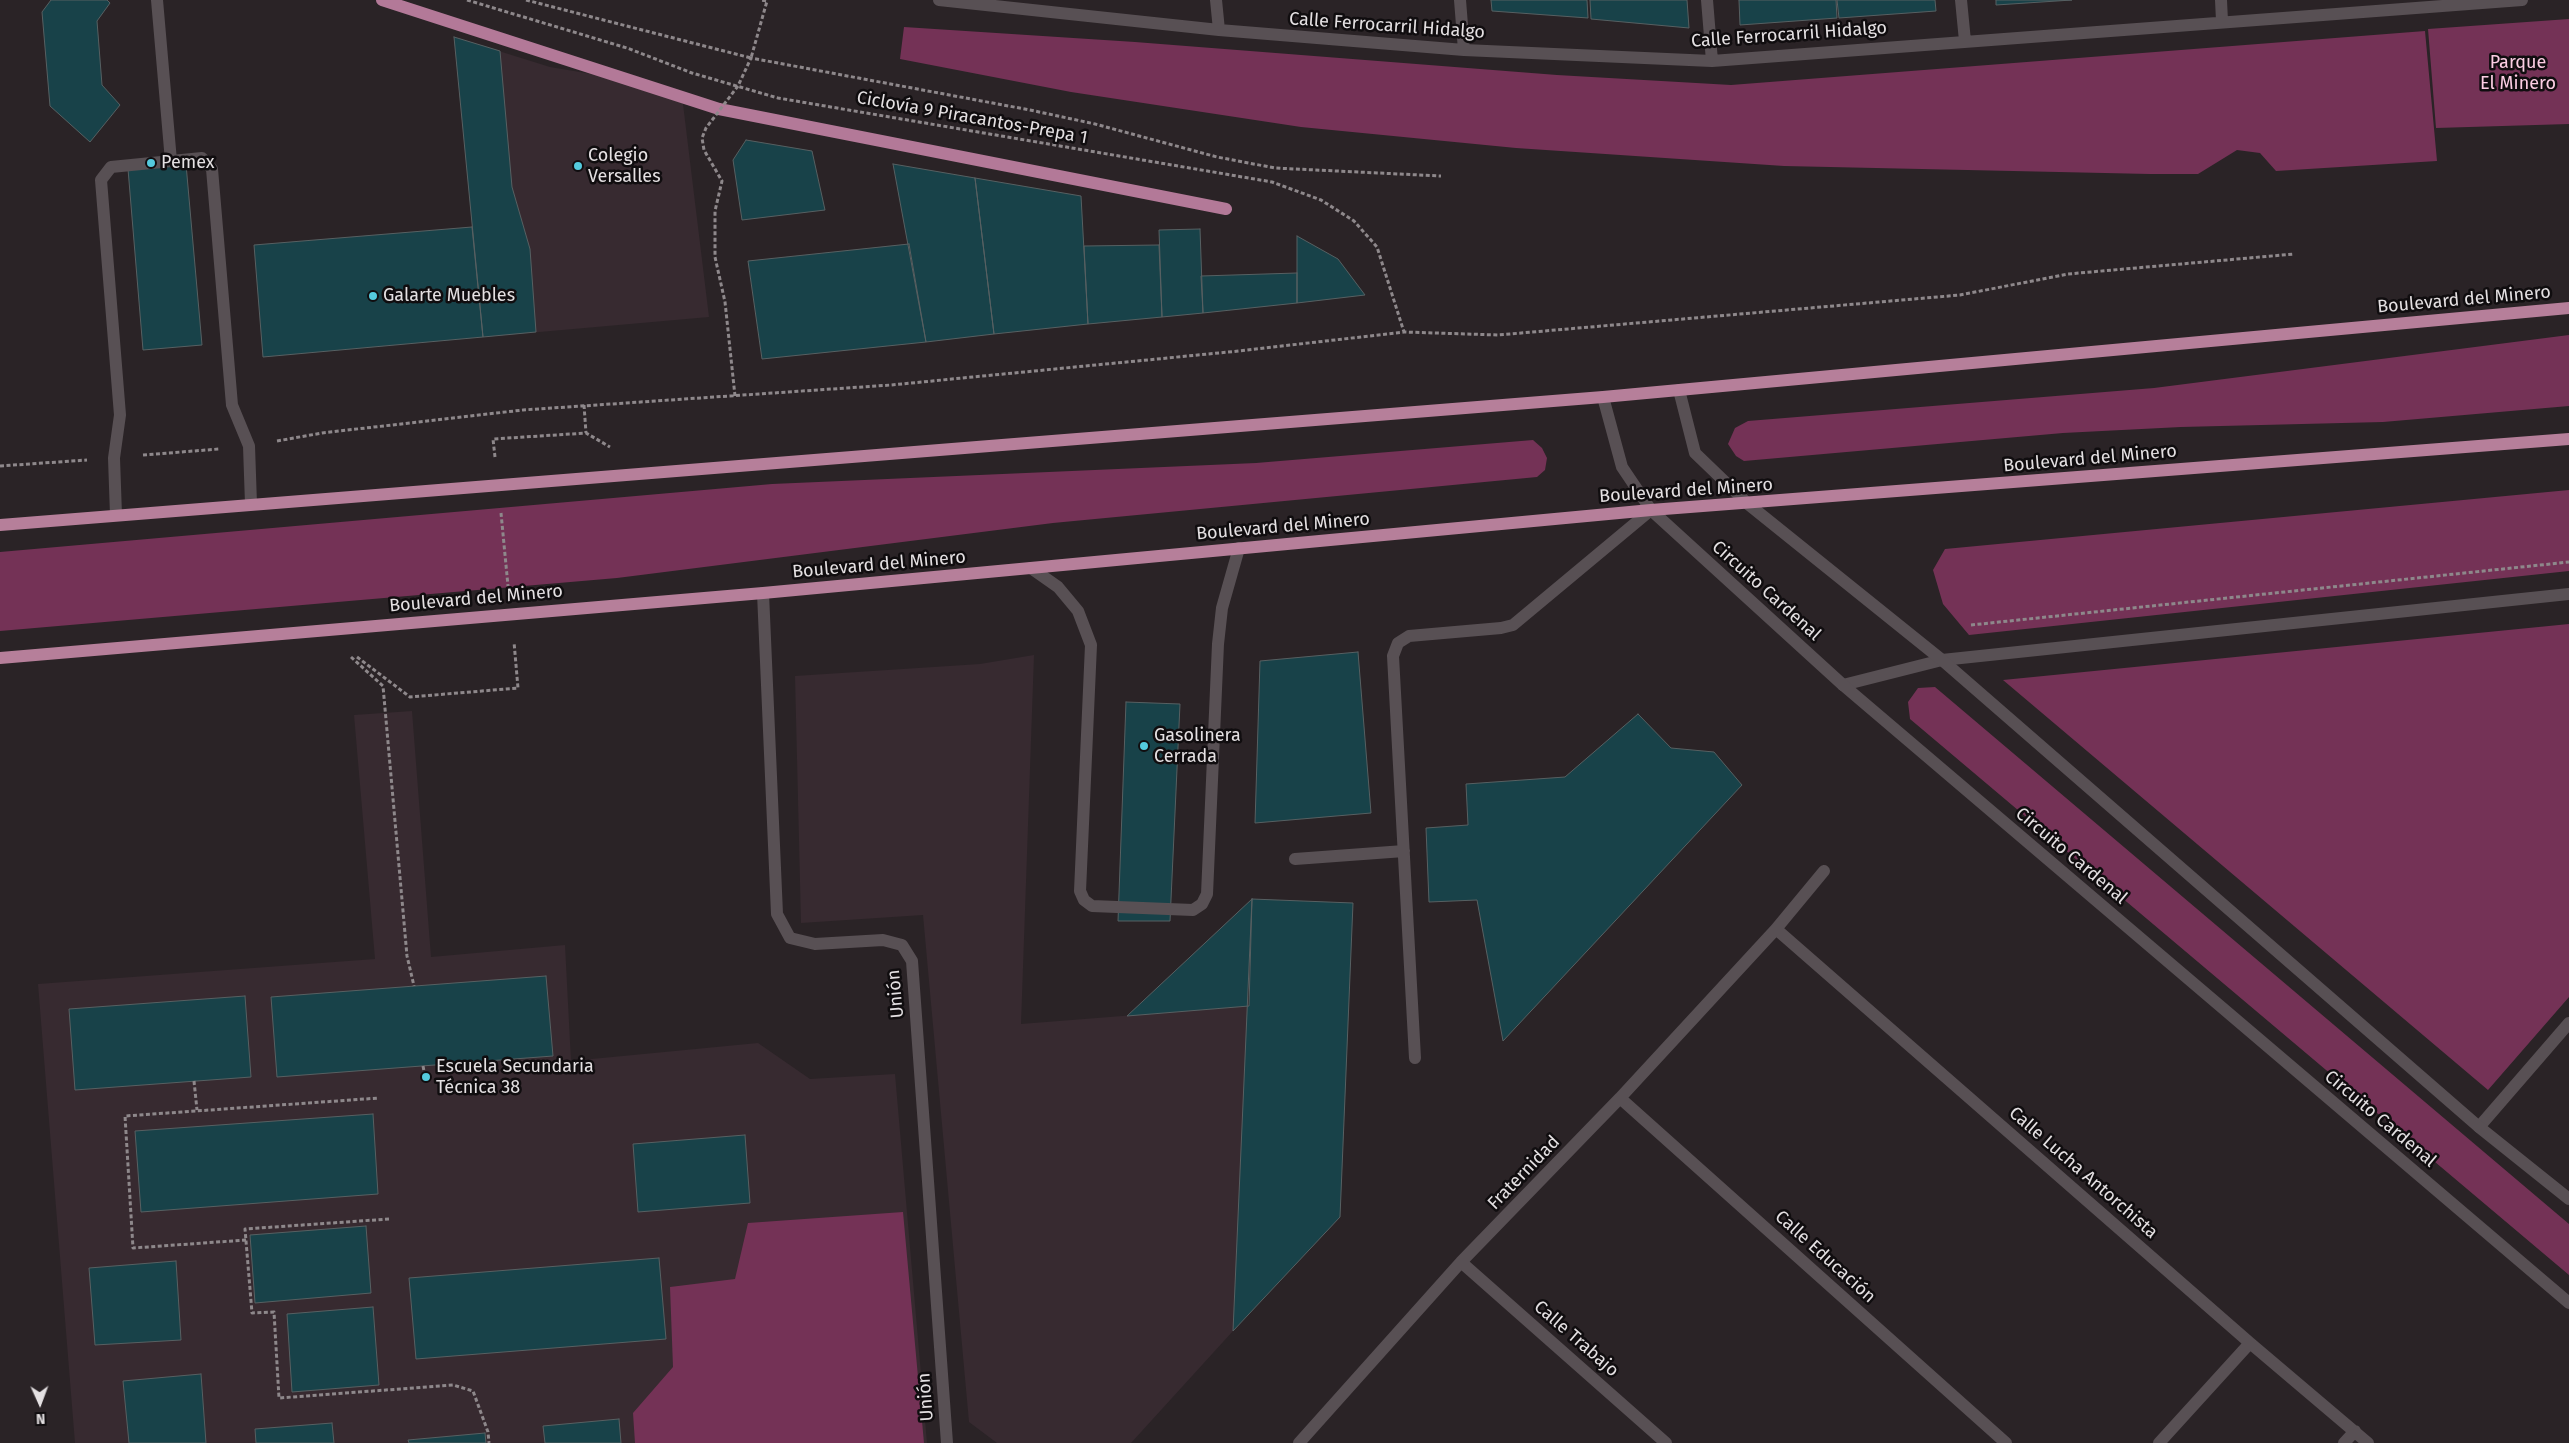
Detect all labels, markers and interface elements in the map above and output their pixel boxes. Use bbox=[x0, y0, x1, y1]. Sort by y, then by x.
street label: Calle Ferrocarril Hidalgo bbox=[1288, 8, 1486, 44]
street label: Calle Ferrocarril Hidalgo bbox=[1690, 17, 1888, 53]
park label: Parque El Minero bbox=[2480, 52, 2556, 94]
street label: Ciclovía 9 Piracantos-Prepa 1 bbox=[855, 87, 1089, 149]
place label: Colegio Versalles bbox=[588, 145, 661, 188]
place label: Pemex bbox=[161, 152, 215, 174]
marker: Pemex bbox=[145, 157, 157, 169]
marker: Colegio Versalles bbox=[572, 160, 584, 172]
street label: Boulevard del Minero bbox=[2376, 282, 2552, 318]
place label: Galarte Muebles bbox=[383, 285, 515, 307]
marker: Galarte Muebles bbox=[367, 290, 379, 302]
street label: Boulevard del Minero bbox=[2002, 441, 2178, 477]
street label: Boulevard del Minero bbox=[1598, 474, 1774, 508]
street label: Boulevard del Minero bbox=[1195, 509, 1371, 545]
street label: Circuito Cardenal bbox=[1707, 536, 1825, 646]
street label: Boulevard del Minero bbox=[791, 547, 967, 583]
street label: Boulevard del Minero bbox=[388, 581, 564, 617]
place label: Gasolinera Cerrada bbox=[1154, 725, 1241, 768]
marker: Gasolinera Cerrada bbox=[1138, 740, 1150, 752]
street label: Circuito Cardenal bbox=[2011, 803, 2131, 909]
street label: Unión bbox=[883, 969, 909, 1019]
place label: Escuela Secundaria Técnica 38 bbox=[436, 1056, 594, 1098]
street label: Circuito Cardenal bbox=[2320, 1066, 2440, 1172]
marker: Escuela Secundaria Técnica 38 bbox=[420, 1071, 432, 1083]
street label: Calle Lucha Antorchista bbox=[2004, 1102, 2162, 1244]
street label: Fraternidad bbox=[1483, 1132, 1565, 1214]
street label: Calle Educación bbox=[1770, 1206, 1880, 1308]
street label: Calle Trabajo bbox=[1529, 1296, 1623, 1382]
street label: Unión bbox=[914, 1372, 938, 1422]
north arrow bbox=[15, 1378, 65, 1428]
text: N bbox=[36, 1410, 45, 1427]

